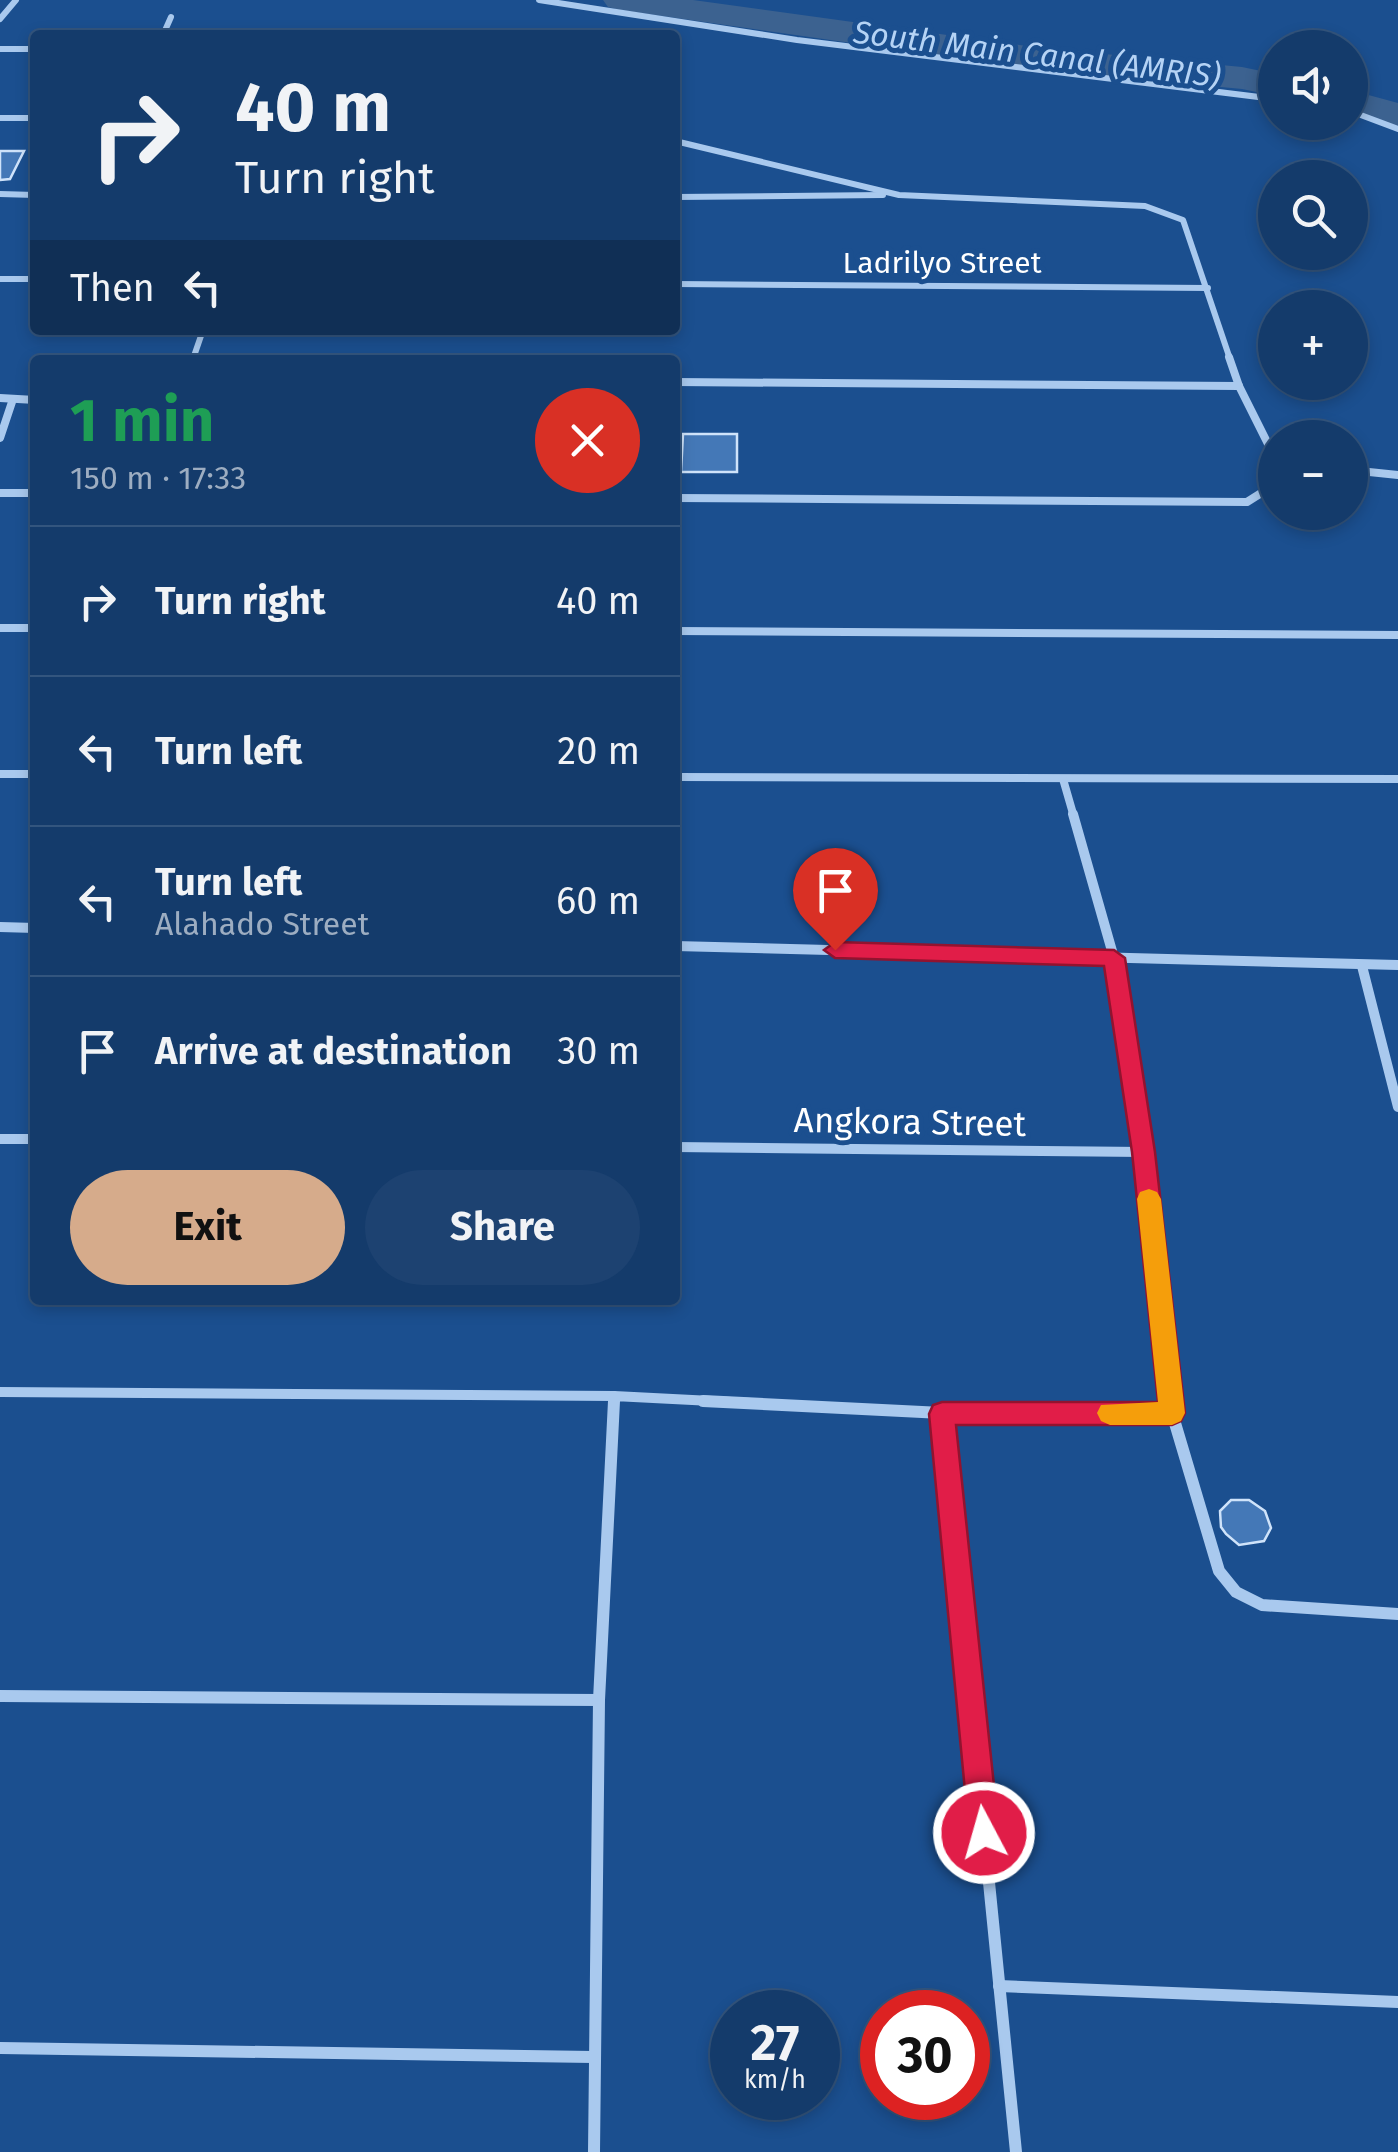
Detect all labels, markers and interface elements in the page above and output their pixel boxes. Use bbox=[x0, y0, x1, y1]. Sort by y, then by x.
water label: South Main Canal (AMRIS) bbox=[850, 12, 1223, 95]
map controls bbox=[1258, 30, 1368, 530]
button: sound bbox=[1258, 30, 1368, 140]
text: 40 m bbox=[235, 66, 391, 150]
icon: right bbox=[70, 70, 200, 200]
text: Turn right bbox=[235, 151, 434, 205]
button: search bbox=[1258, 160, 1368, 270]
street label: Ladrilyo Street bbox=[843, 245, 1042, 281]
icon: left bbox=[175, 260, 230, 315]
text: Then bbox=[70, 265, 155, 311]
button: + bbox=[1258, 290, 1368, 400]
text: 1 min bbox=[70, 385, 214, 457]
button: close bbox=[535, 388, 640, 493]
button: − bbox=[1258, 420, 1368, 530]
text: 150 m · 17:33 bbox=[70, 459, 246, 497]
icon: right bbox=[70, 574, 125, 629]
text: Turn right bbox=[155, 578, 325, 624]
text: 40 m bbox=[556, 578, 640, 624]
icon: left bbox=[70, 724, 125, 779]
text: Turn left bbox=[155, 728, 302, 774]
text: 20 m bbox=[557, 728, 640, 774]
pin bbox=[793, 848, 878, 951]
text: Turn left bbox=[155, 859, 302, 905]
icon: arrive bbox=[808, 863, 863, 918]
icon: left bbox=[70, 874, 125, 929]
text: 60 m bbox=[556, 878, 640, 924]
text: Alahado Street bbox=[155, 905, 369, 943]
icon: arrive bbox=[70, 1024, 125, 1079]
text: Arrive at destination bbox=[155, 1028, 512, 1074]
text: 30 m bbox=[557, 1028, 640, 1074]
street label: Angkora Street bbox=[793, 1099, 1027, 1145]
button: Exit bbox=[70, 1170, 345, 1285]
button: Share bbox=[365, 1170, 640, 1285]
position arrow bbox=[932, 1781, 1036, 1885]
speed limit sign: 30 bbox=[860, 1990, 990, 2120]
text: 27 bbox=[751, 2013, 799, 2073]
text: km/h bbox=[744, 2065, 806, 2095]

